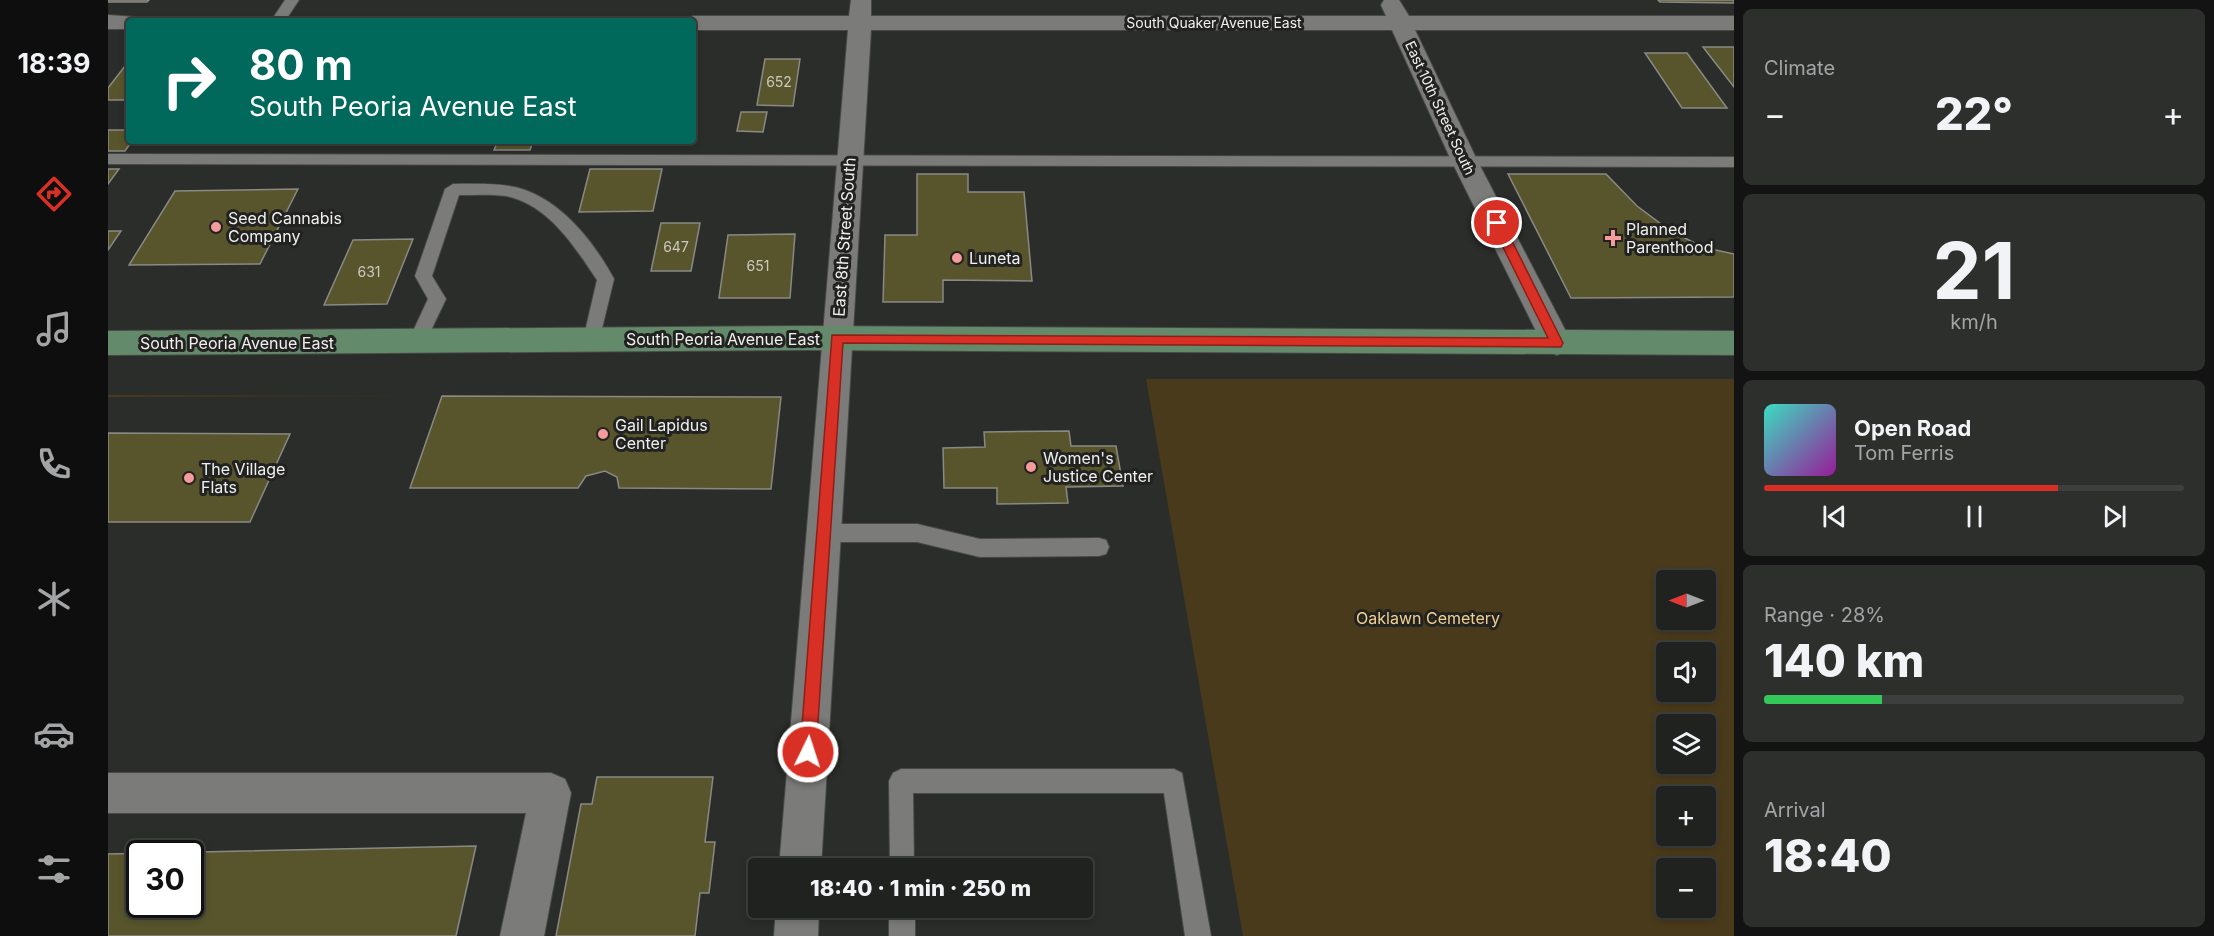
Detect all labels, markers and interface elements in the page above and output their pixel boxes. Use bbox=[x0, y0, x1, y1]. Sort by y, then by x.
street label: South Quaker Avenue East bbox=[1126, 14, 1302, 31]
street label: East 10th Street South bbox=[1402, 38, 1479, 177]
text: 80 m bbox=[249, 39, 353, 90]
icon: right bbox=[150, 42, 228, 120]
text: 18:39 bbox=[17, 47, 91, 80]
text: Climate bbox=[1764, 56, 1835, 80]
house number: 652 bbox=[766, 73, 792, 90]
text: 22° bbox=[1935, 86, 2013, 141]
text: South Peoria Avenue East bbox=[249, 90, 577, 123]
text: − bbox=[1764, 94, 1786, 134]
text: + bbox=[2162, 94, 2184, 134]
street label: East 8th Street South bbox=[828, 157, 860, 317]
icon: directions bbox=[33, 173, 75, 215]
pin bbox=[1471, 197, 1522, 248]
icon: arrive bbox=[1480, 206, 1513, 239]
place label: Seed Cannabis Company bbox=[228, 208, 342, 246]
place label: Planned Parenthood bbox=[1626, 219, 1713, 257]
marker: Seed Cannabis Company bbox=[209, 220, 223, 234]
text: 21 bbox=[1933, 223, 2015, 318]
marker: Planned Parenthood bbox=[1604, 229, 1622, 247]
house number: 647 bbox=[663, 238, 689, 255]
place label: Luneta bbox=[969, 248, 1021, 268]
marker: Luneta bbox=[950, 251, 964, 265]
house number: 651 bbox=[747, 257, 769, 274]
house number: 631 bbox=[357, 263, 381, 280]
icon: music bbox=[33, 308, 75, 350]
text: km/h bbox=[1950, 310, 1998, 334]
street label: South Peoria Avenue East bbox=[626, 329, 820, 349]
street label: South Peoria Avenue East bbox=[140, 333, 334, 353]
place label: Gail Lapidus Center bbox=[615, 415, 708, 453]
text: Open Road bbox=[1854, 415, 1971, 441]
marker: Gail Lapidus Center bbox=[596, 427, 610, 441]
text: Tom Ferris bbox=[1854, 441, 1954, 465]
icon: phone bbox=[33, 443, 75, 485]
place label: Women's Justice Center bbox=[1043, 448, 1153, 486]
place label: The Village Flats bbox=[201, 459, 285, 497]
marker: Women's Justice Center bbox=[1024, 460, 1038, 474]
marker: The Village Flats bbox=[182, 471, 196, 485]
icon: previous bbox=[1818, 500, 1851, 533]
icon: pause bbox=[1958, 500, 1991, 533]
icon: next bbox=[2098, 500, 2131, 533]
north arrow bbox=[1656, 570, 1716, 630]
map controls bbox=[1656, 570, 1716, 918]
icon: climate bbox=[33, 578, 75, 620]
text: Range · 28% bbox=[1764, 603, 1885, 627]
park label: Oaklawn Cemetery bbox=[1356, 608, 1500, 628]
text: 140 km bbox=[1764, 633, 1924, 688]
button: sound bbox=[1656, 642, 1716, 702]
icon: car bbox=[33, 713, 75, 755]
button: layers bbox=[1656, 714, 1716, 774]
position arrow bbox=[776, 720, 840, 784]
button: + bbox=[1656, 786, 1716, 846]
text: Arrival bbox=[1764, 798, 1826, 822]
text: 18:40 bbox=[1764, 828, 1892, 883]
speed limit sign: 30 bbox=[126, 840, 204, 918]
icon: filters bbox=[33, 848, 75, 890]
button: − bbox=[1656, 858, 1716, 918]
text: 18:40 · 1 min · 250 m bbox=[810, 875, 1031, 901]

